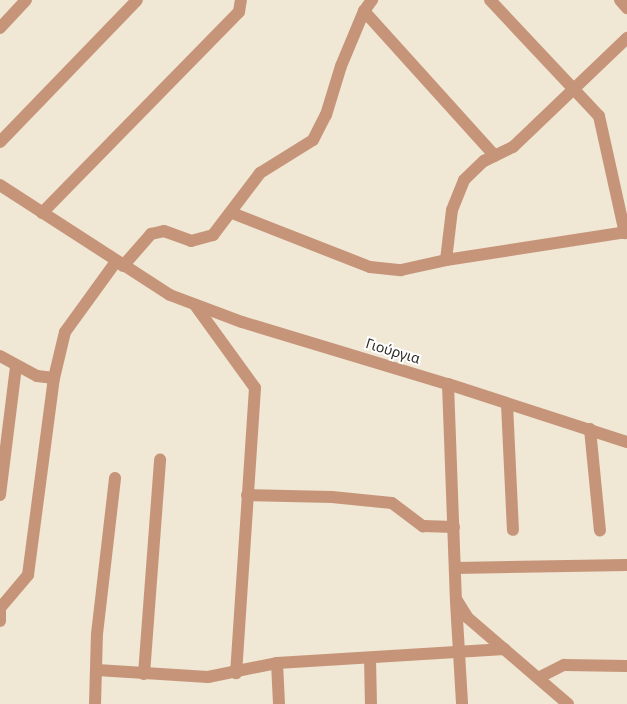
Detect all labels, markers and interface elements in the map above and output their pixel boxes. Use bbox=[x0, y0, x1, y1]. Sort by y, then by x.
street label: Γιούργια bbox=[364, 335, 422, 367]

